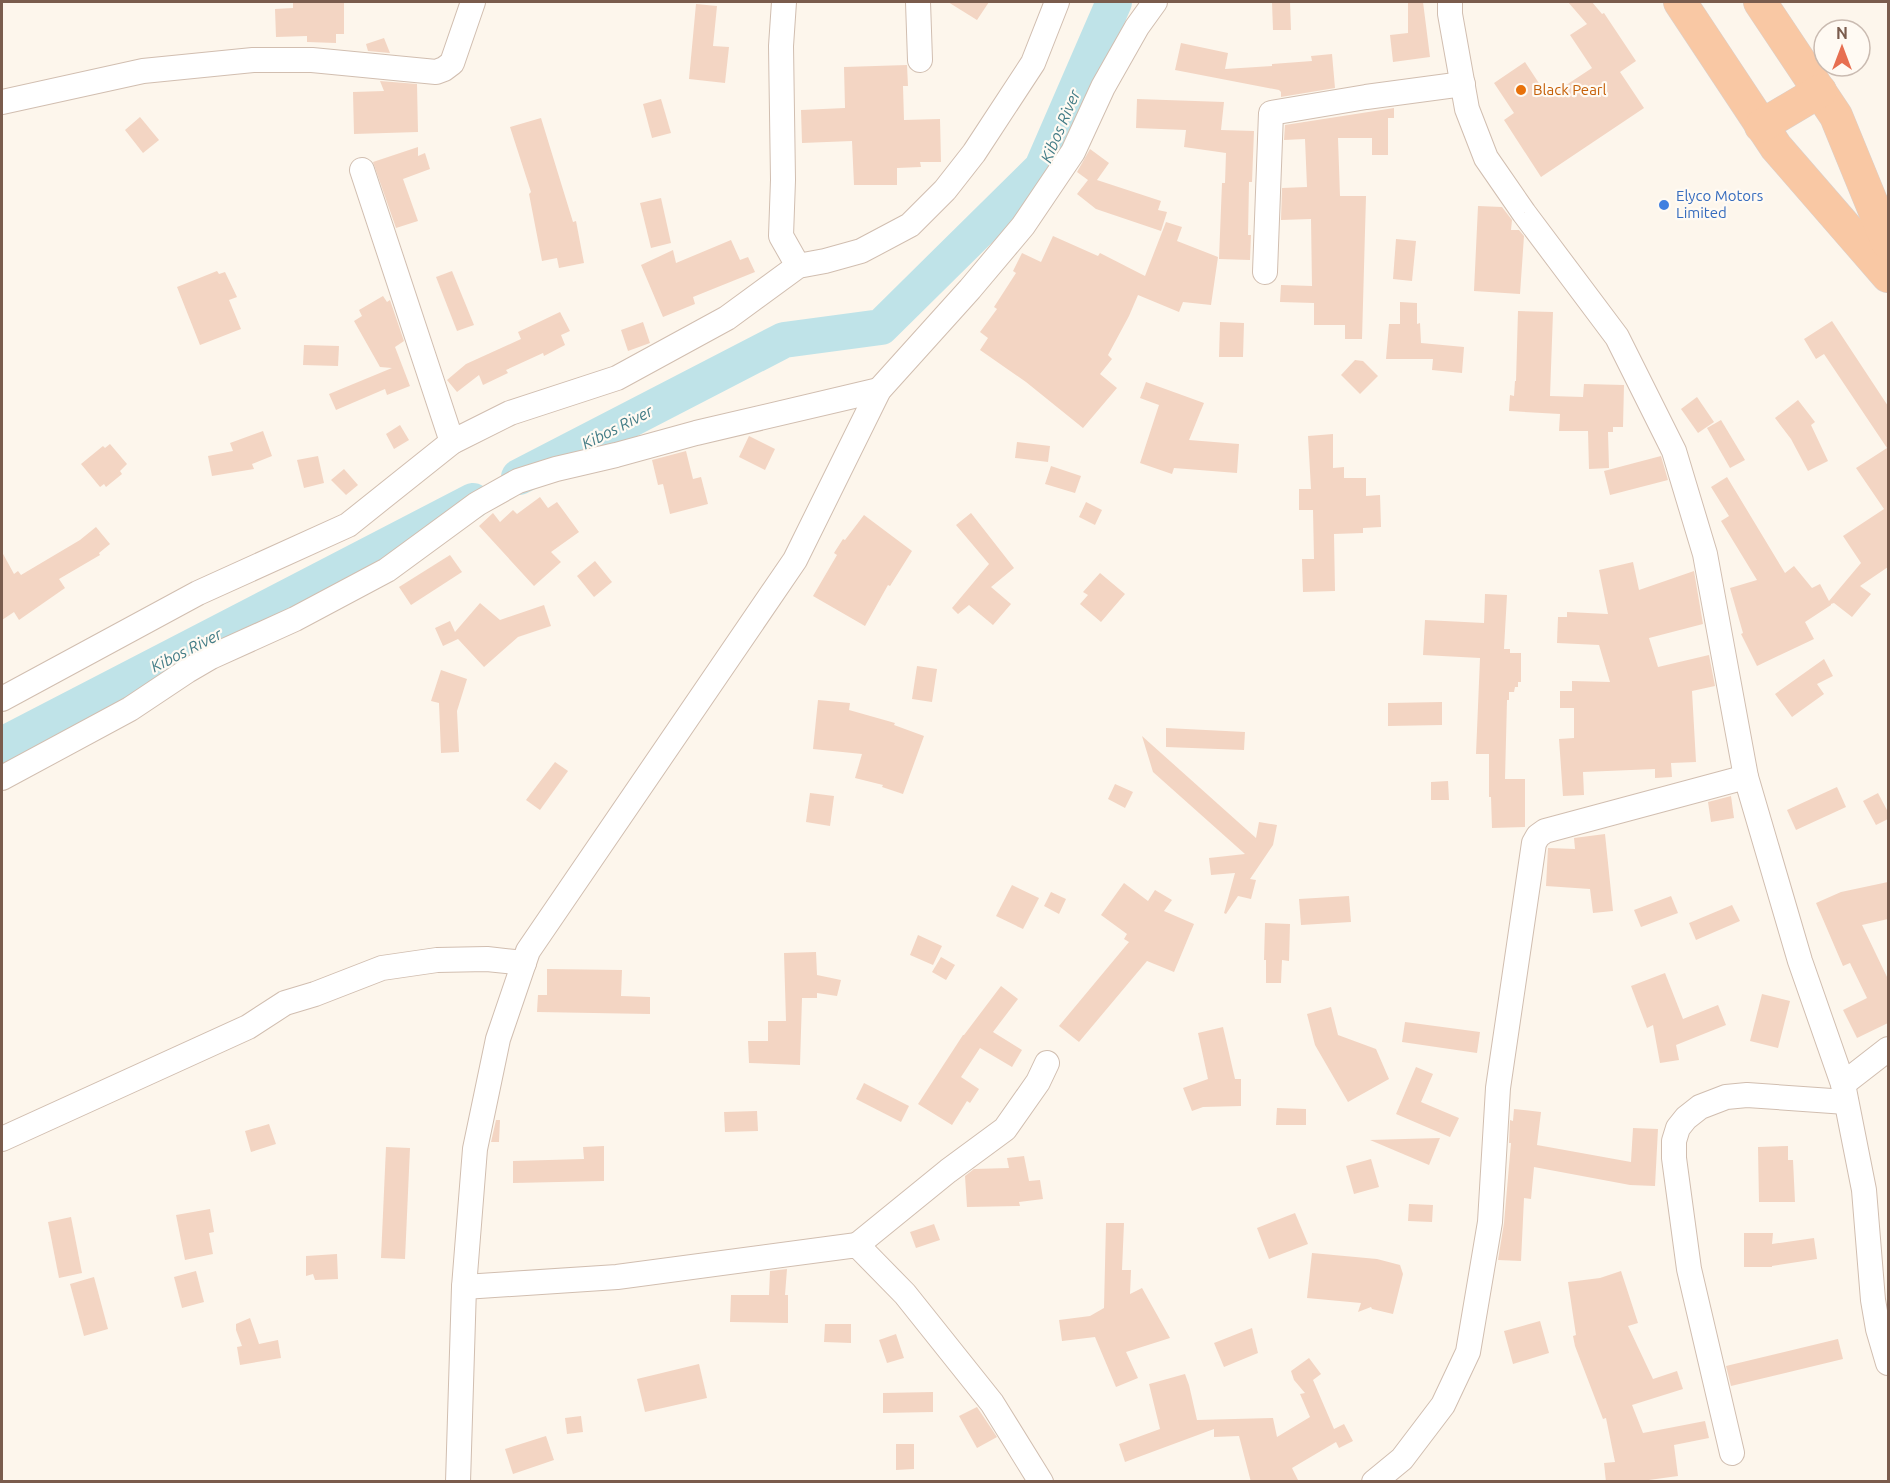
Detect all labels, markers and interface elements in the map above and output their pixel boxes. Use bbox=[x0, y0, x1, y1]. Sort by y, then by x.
north arrow bbox=[1812, 18, 1872, 78]
text: N bbox=[1836, 24, 1848, 42]
place label: Black Pearl bbox=[1533, 81, 1607, 98]
marker: Black Pearl bbox=[1514, 83, 1528, 97]
water label: Kibos River bbox=[1037, 86, 1084, 165]
place label: Elyco Motors Limited bbox=[1676, 187, 1763, 221]
marker: Elyco Motors Limited bbox=[1657, 198, 1671, 212]
water label: Kibos River bbox=[579, 401, 656, 453]
water label: Kibos River bbox=[148, 624, 225, 676]

